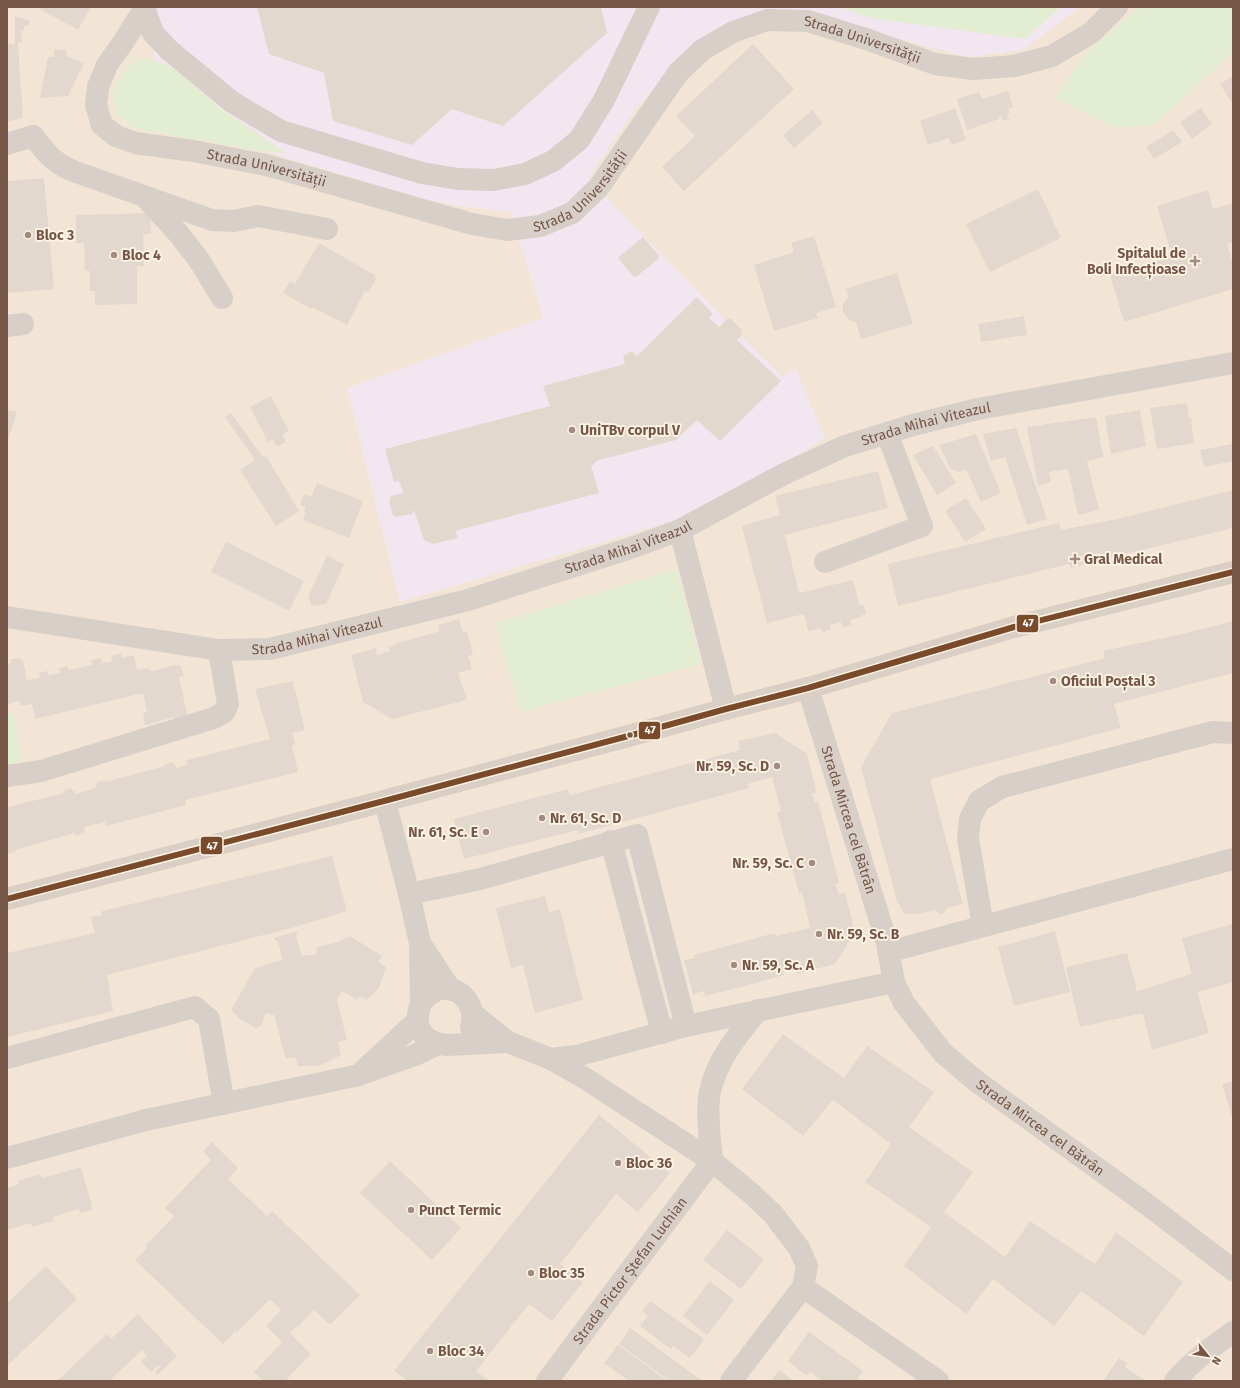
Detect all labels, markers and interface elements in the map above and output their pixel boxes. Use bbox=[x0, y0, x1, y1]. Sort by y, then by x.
street label: Strada Universității bbox=[804, 13, 923, 67]
street label: Strada Universității bbox=[205, 146, 328, 191]
street label: Strada Universității bbox=[532, 147, 631, 236]
place label: Bloc 3 bbox=[36, 227, 74, 244]
marker: Bloc 3 bbox=[23, 230, 33, 240]
place label: Spitalul de Boli Infecțioase bbox=[1087, 245, 1186, 279]
place label: Bloc 4 bbox=[122, 247, 161, 264]
marker: Bloc 4 bbox=[109, 250, 119, 260]
marker: Spitalul de Boli Infecțioase bbox=[1189, 255, 1201, 267]
street label: Strada Mihai Viteazul bbox=[859, 399, 992, 450]
place label: UniTBv corpul V bbox=[580, 422, 681, 439]
marker: UniTBv corpul V bbox=[567, 425, 577, 435]
street label: Strada Mihai Viteazul bbox=[563, 517, 695, 578]
place label: Gral Medical bbox=[1084, 551, 1163, 568]
marker: Gral Medical bbox=[1069, 553, 1081, 565]
street label: Strada Mihai Viteazul bbox=[252, 614, 384, 658]
line badge: 47 bbox=[1016, 614, 1039, 633]
text: 47 bbox=[1022, 617, 1034, 630]
place label: Oficiul Poștal 3 bbox=[1061, 673, 1156, 691]
marker: Oficiul Poștal 3 bbox=[1048, 676, 1058, 686]
line badge: 47 bbox=[638, 721, 661, 740]
text: 47 bbox=[644, 724, 656, 737]
unlabelled marker bbox=[625, 730, 635, 740]
street label: Strada Mircea cel Bătrân bbox=[817, 744, 879, 896]
place label: Nr. 59, Sc. D bbox=[696, 758, 769, 775]
marker: Nr. 59, Sc. D bbox=[772, 761, 782, 771]
place label: Nr. 61, Sc. D bbox=[550, 810, 621, 827]
marker: Nr. 61, Sc. D bbox=[537, 813, 547, 823]
place label: Nr. 61, Sc. E bbox=[408, 824, 478, 841]
marker: Nr. 61, Sc. E bbox=[481, 827, 491, 837]
line badge: 47 bbox=[200, 836, 223, 855]
text: 47 bbox=[206, 840, 218, 853]
place label: Nr. 59, Sc. C bbox=[732, 855, 804, 872]
marker: Nr. 59, Sc. C bbox=[807, 858, 817, 868]
place label: Nr. 59, Sc. B bbox=[827, 926, 900, 943]
marker: Nr. 59, Sc. B bbox=[814, 929, 824, 939]
place label: Nr. 59, Sc. A bbox=[742, 957, 815, 974]
marker: Nr. 59, Sc. A bbox=[729, 960, 739, 970]
street label: Strada Mircea cel Bătrân bbox=[973, 1076, 1108, 1180]
place label: Bloc 36 bbox=[626, 1155, 672, 1172]
marker: Bloc 36 bbox=[613, 1158, 623, 1168]
street label: Strada Pictor Ștefan Luchian bbox=[569, 1194, 691, 1348]
place label: Punct Termic bbox=[419, 1202, 501, 1219]
marker: Punct Termic bbox=[406, 1205, 416, 1215]
place label: Bloc 35 bbox=[539, 1265, 585, 1282]
marker: Bloc 35 bbox=[526, 1268, 536, 1278]
north arrow bbox=[1188, 1336, 1228, 1376]
place label: Bloc 34 bbox=[438, 1343, 484, 1360]
marker: Bloc 34 bbox=[425, 1346, 435, 1356]
text: N bbox=[1209, 1354, 1224, 1367]

